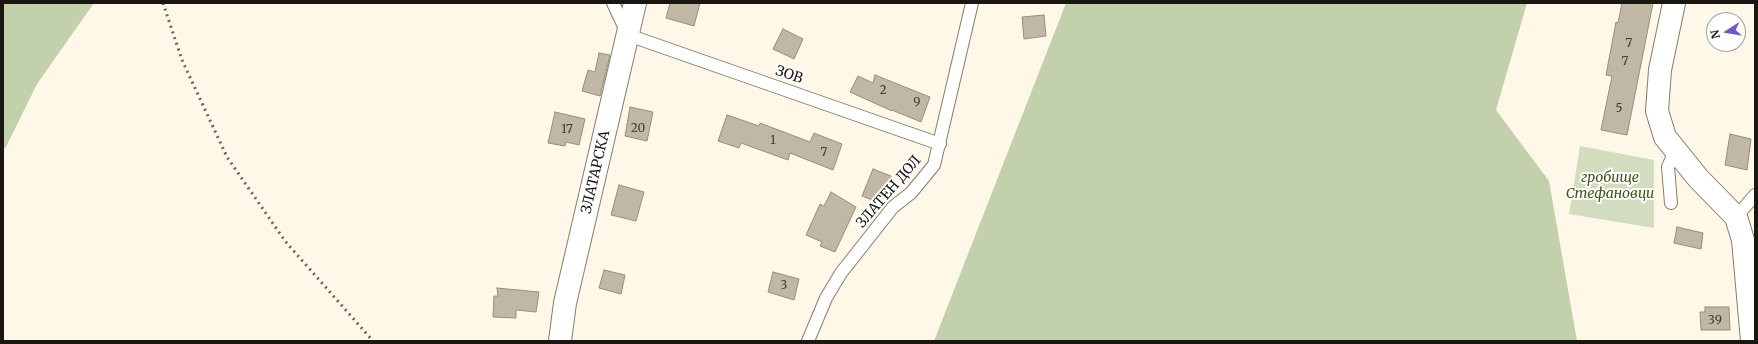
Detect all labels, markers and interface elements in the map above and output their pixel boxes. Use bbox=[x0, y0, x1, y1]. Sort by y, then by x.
north arrow bbox=[1706, 12, 1746, 52]
text: N bbox=[1707, 29, 1723, 40]
house number: 7 bbox=[1626, 37, 1632, 51]
house number: 7 bbox=[1622, 55, 1628, 69]
street label: ЗОВ bbox=[773, 63, 805, 87]
house number: 2 bbox=[879, 84, 887, 98]
house number: 9 bbox=[913, 96, 921, 110]
house number: 5 bbox=[1615, 102, 1623, 116]
house number: 20 bbox=[631, 122, 645, 136]
house number: 17 bbox=[561, 123, 573, 137]
street label: ЗЛАТАРСКА bbox=[578, 129, 614, 215]
house number: 1 bbox=[770, 134, 776, 148]
house number: 7 bbox=[821, 146, 827, 160]
street label: ЗЛАТЕН ДОЛ bbox=[853, 152, 925, 232]
park label: гробище Стефановци bbox=[1566, 170, 1654, 202]
house number: 3 bbox=[781, 279, 787, 293]
house number: 39 bbox=[1708, 314, 1722, 328]

